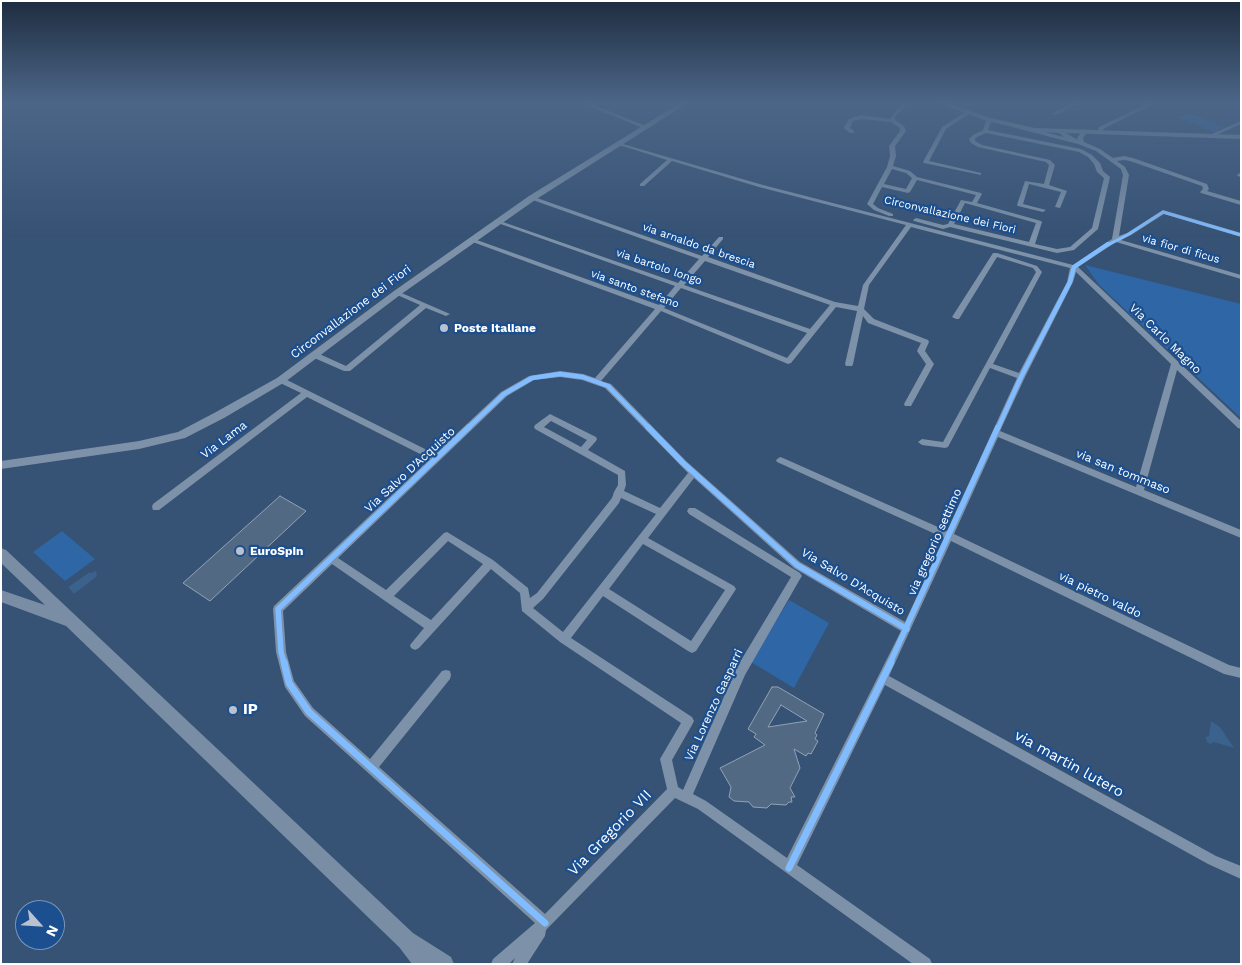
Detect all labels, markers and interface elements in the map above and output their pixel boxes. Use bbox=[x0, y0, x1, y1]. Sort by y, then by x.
street label: Circonvallazione dei Fiori bbox=[883, 193, 1017, 237]
street label: via arnaldo da brescia bbox=[641, 220, 757, 272]
street label: via fior di ficus bbox=[1141, 232, 1221, 266]
street label: via bartolo longo bbox=[614, 246, 704, 288]
street label: Circonvallazione dei Fiori bbox=[288, 262, 414, 362]
street label: via santo stefano bbox=[589, 267, 681, 311]
street label: Via Carlo Magno bbox=[1126, 301, 1204, 377]
place label: Poste Italiane bbox=[454, 321, 536, 335]
marker: Poste Italiane bbox=[438, 322, 450, 334]
street label: Via Lama bbox=[198, 418, 250, 462]
street label: Via Salvo D'Acquisto bbox=[362, 424, 458, 516]
street label: via san tommaso bbox=[1074, 447, 1172, 497]
street label: via gregorio settimo bbox=[905, 486, 965, 598]
place label: EuroSpin bbox=[250, 544, 303, 558]
marker: EuroSpin bbox=[234, 545, 246, 557]
street label: Via Salvo D'Acquisto bbox=[798, 545, 908, 619]
street label: via pietro valdo bbox=[1056, 569, 1144, 621]
street label: Via Lorenzo Gasparri bbox=[682, 647, 746, 763]
place label: IP bbox=[243, 701, 258, 719]
marker: IP bbox=[227, 704, 239, 716]
street label: via martin lutero bbox=[1011, 727, 1127, 801]
street label: Via Gregorio VII bbox=[564, 786, 656, 880]
north arrow bbox=[15, 900, 65, 950]
text: N bbox=[43, 923, 62, 939]

